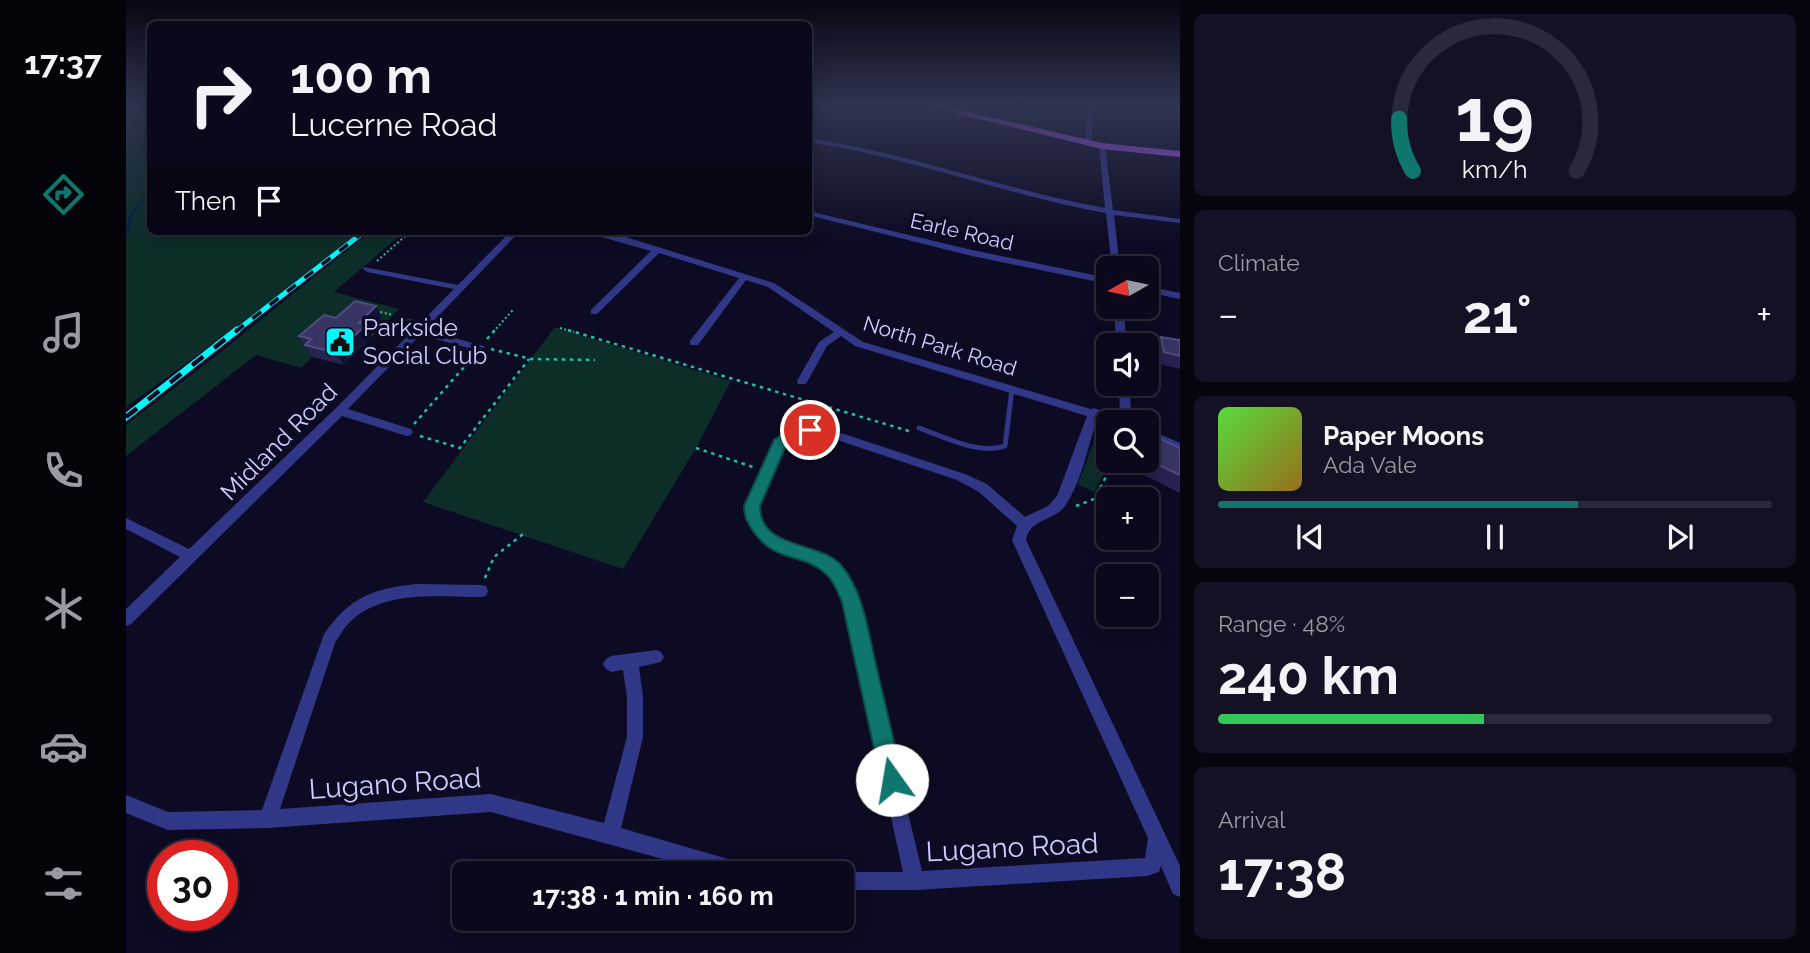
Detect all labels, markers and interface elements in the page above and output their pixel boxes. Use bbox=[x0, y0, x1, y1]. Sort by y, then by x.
text: 17:37 bbox=[24, 44, 102, 81]
text: 100 m bbox=[290, 47, 432, 104]
icon: right bbox=[175, 49, 266, 140]
text: 19 bbox=[1456, 73, 1534, 158]
text: Lucerne Road bbox=[290, 106, 497, 143]
text: km/h bbox=[1462, 154, 1528, 184]
icon: directions bbox=[39, 170, 88, 219]
icon: arrive bbox=[250, 182, 288, 220]
text: Then bbox=[175, 186, 236, 216]
street label: Earle Road bbox=[908, 207, 1016, 256]
text: Climate bbox=[1218, 249, 1300, 276]
north arrow bbox=[1096, 256, 1158, 318]
map controls bbox=[1096, 256, 1159, 627]
text: 21° bbox=[1463, 284, 1532, 345]
text: − bbox=[1218, 292, 1238, 337]
text: + bbox=[1756, 292, 1772, 337]
icon: music bbox=[39, 308, 88, 357]
street label: North Park Road bbox=[860, 310, 1020, 381]
place label: Parkside Social Club bbox=[363, 313, 487, 370]
public building icon: Parkside Social Club bbox=[323, 325, 357, 359]
button: sound bbox=[1096, 333, 1159, 396]
street label: Midland Road bbox=[214, 377, 343, 506]
pin bbox=[780, 400, 840, 460]
button: search bbox=[1096, 410, 1159, 473]
icon: arrive bbox=[791, 411, 829, 449]
text: Paper Moons bbox=[1323, 421, 1484, 451]
icon: phone bbox=[39, 446, 88, 495]
text: Ada Vale bbox=[1323, 451, 1417, 478]
button: + bbox=[1096, 487, 1159, 550]
icon: previous bbox=[1291, 518, 1329, 556]
icon: pause bbox=[1476, 518, 1514, 556]
icon: next bbox=[1661, 518, 1699, 556]
button: − bbox=[1096, 564, 1159, 627]
icon: climate bbox=[39, 584, 88, 633]
text: Range · 48% bbox=[1218, 610, 1345, 637]
text: 240 km bbox=[1218, 645, 1399, 706]
icon: car bbox=[39, 722, 88, 771]
position arrow bbox=[855, 743, 929, 817]
street label: Lugano Road bbox=[308, 761, 482, 806]
text: Arrival bbox=[1218, 806, 1285, 833]
street label: Lugano Road bbox=[925, 827, 1099, 868]
speed limit sign: 30 bbox=[147, 840, 238, 931]
text: 17:38 bbox=[1218, 841, 1346, 902]
icon: filters bbox=[39, 859, 88, 908]
text: 17:38 · 1 min · 160 m bbox=[532, 881, 774, 911]

